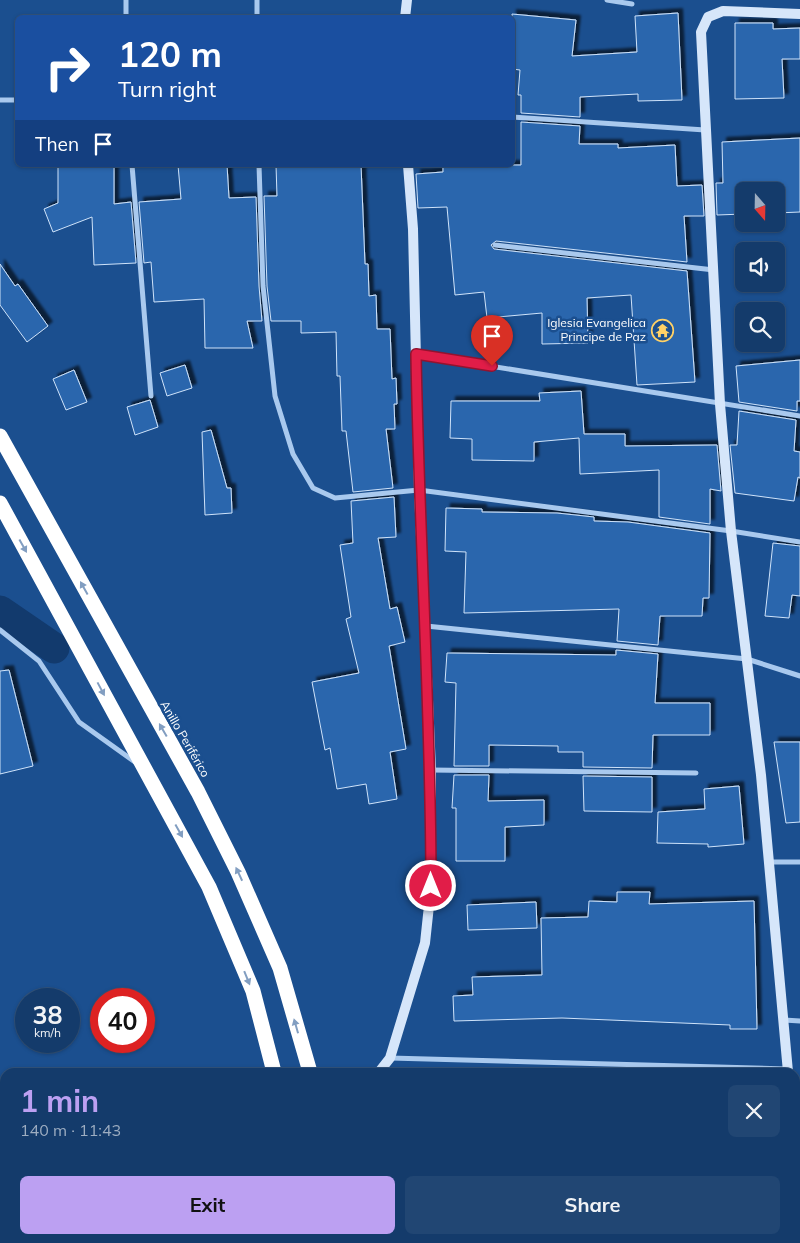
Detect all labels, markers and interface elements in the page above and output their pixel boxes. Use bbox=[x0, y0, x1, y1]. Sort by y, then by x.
text: 120 m bbox=[118, 32, 222, 76]
icon: right bbox=[35, 35, 100, 100]
text: Turn right bbox=[118, 75, 216, 103]
icon: arrive bbox=[89, 130, 117, 158]
text: Then bbox=[35, 132, 79, 156]
north arrow bbox=[735, 182, 785, 232]
map controls bbox=[735, 182, 785, 352]
button: sound bbox=[735, 242, 785, 292]
button: search bbox=[735, 302, 785, 352]
pin bbox=[471, 315, 513, 366]
place label: Iglesia Evangelica Principe de Paz bbox=[547, 315, 646, 344]
temple icon: Iglesia Evangelica Principe de Paz bbox=[650, 318, 674, 342]
icon: arrive bbox=[478, 322, 506, 350]
one-way arrow bbox=[19, 539, 28, 553]
one-way arrow bbox=[80, 581, 88, 596]
one-way arrow bbox=[97, 681, 105, 696]
street label: Anillo Periférico bbox=[157, 698, 213, 780]
one-way arrow bbox=[159, 723, 167, 738]
one-way arrow bbox=[174, 825, 183, 838]
position arrow bbox=[404, 859, 456, 911]
one-way arrow bbox=[235, 867, 243, 881]
one-way arrow bbox=[244, 971, 252, 985]
speed limit sign: 40 bbox=[90, 988, 155, 1053]
text: 38 bbox=[32, 999, 63, 1030]
one-way arrow bbox=[292, 1018, 300, 1033]
text: km/h bbox=[34, 1025, 61, 1040]
text: 1 min bbox=[20, 1082, 99, 1120]
button: close bbox=[728, 1085, 780, 1137]
text: 140 m · 11:43 bbox=[20, 1120, 121, 1140]
button: Exit bbox=[20, 1176, 395, 1234]
button: Share bbox=[405, 1176, 780, 1234]

